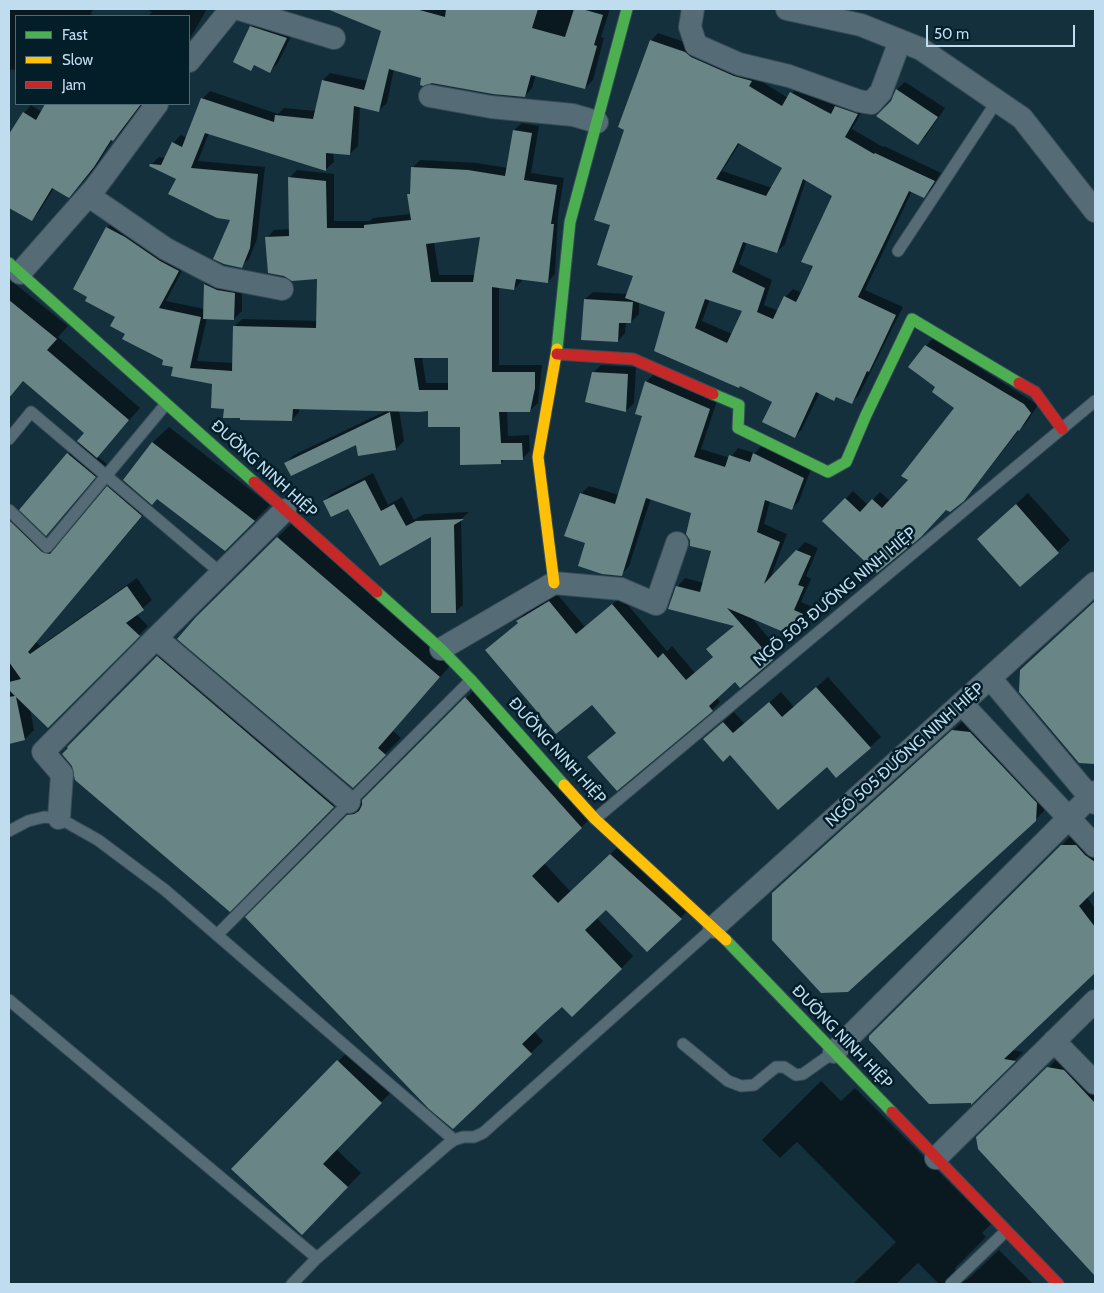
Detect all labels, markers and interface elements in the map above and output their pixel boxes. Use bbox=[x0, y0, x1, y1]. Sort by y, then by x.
legend bbox=[15, 15, 190, 105]
scale bar bbox=[929, 15, 1078, 47]
text: 50 m bbox=[934, 25, 969, 43]
text: Fast bbox=[62, 26, 87, 44]
text: Slow bbox=[62, 51, 93, 69]
text: Jam bbox=[62, 76, 86, 94]
street label: ĐƯỜNG NINH HIỆP bbox=[207, 416, 321, 522]
street label: NGÕ 503 ĐƯỜNG NINH HIỆP bbox=[750, 523, 920, 671]
street label: NGÕ 505 ĐƯỜNG NINH HIỆP bbox=[822, 679, 988, 831]
street label: ĐƯỜNG NINH HIỆP bbox=[504, 694, 610, 808]
street label: ĐƯỜNG NINH HIỆP bbox=[788, 981, 896, 1093]

